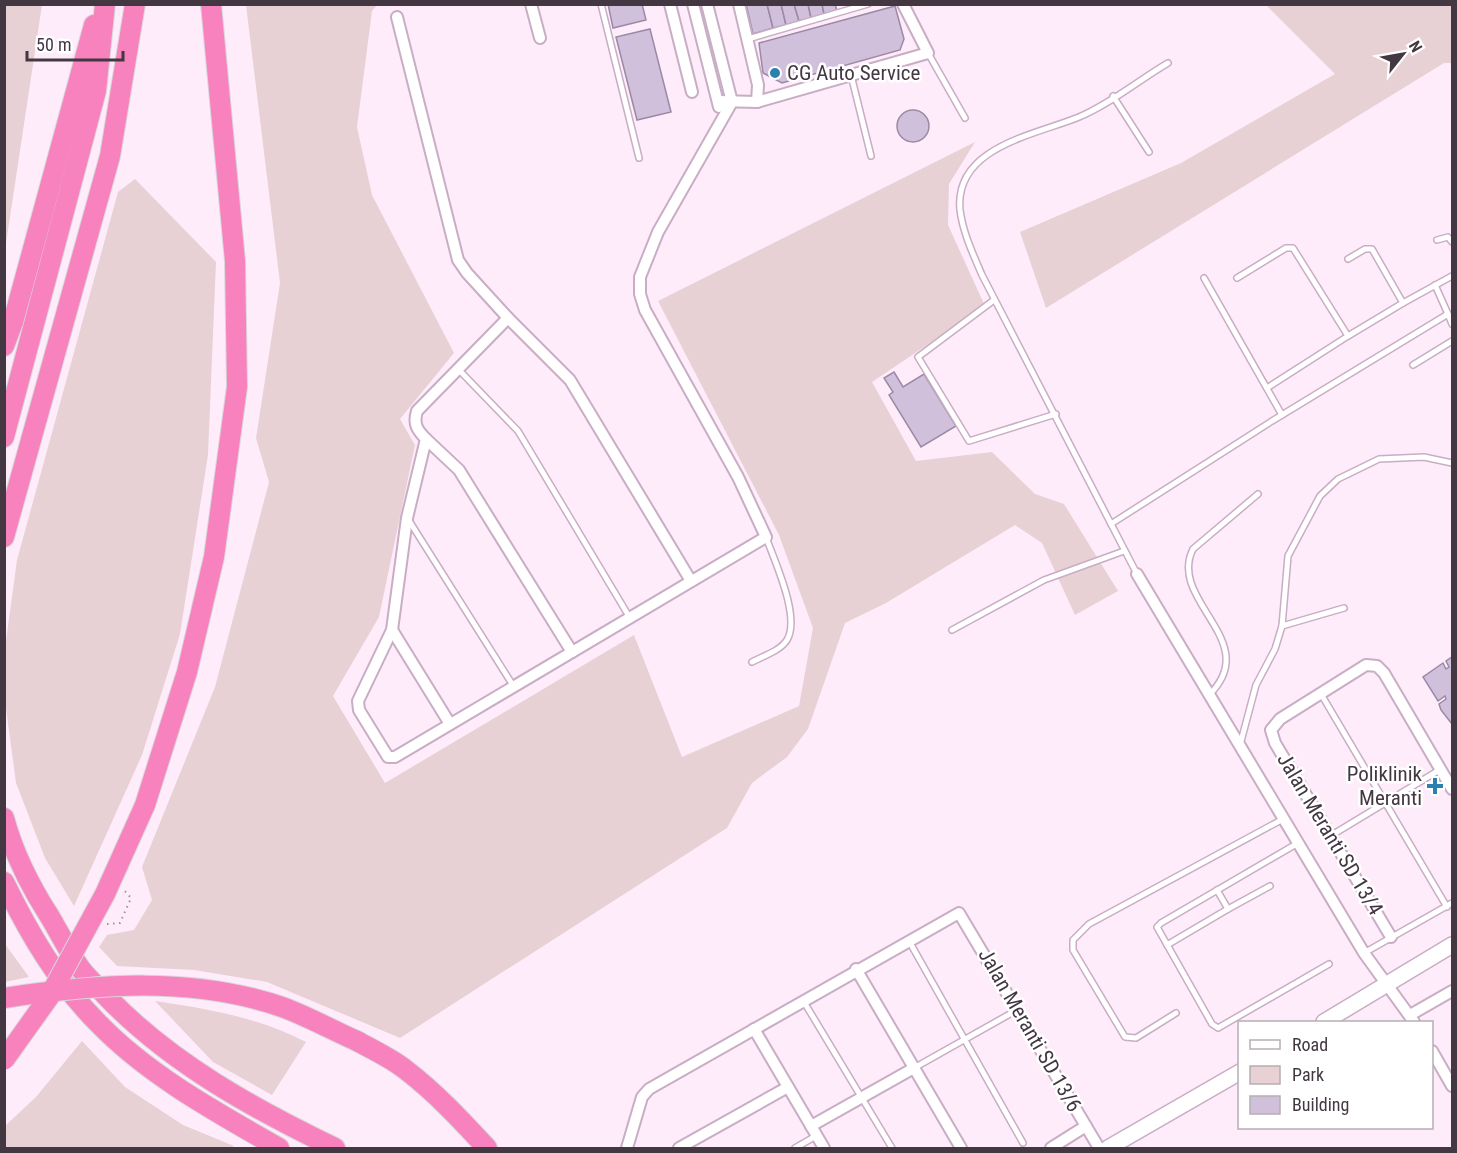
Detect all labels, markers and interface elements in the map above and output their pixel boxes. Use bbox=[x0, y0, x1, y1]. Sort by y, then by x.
scale bar bbox=[27, 24, 123, 62]
north arrow bbox=[1373, 24, 1433, 84]
text: 50 m bbox=[36, 34, 71, 55]
text: N bbox=[1405, 37, 1426, 56]
place label: CG Auto Service bbox=[787, 61, 920, 85]
marker: CG Auto Service bbox=[768, 66, 782, 80]
street label: Jalan Meranti SD 13/4 bbox=[1272, 749, 1388, 919]
place label: Poliklinik Meranti bbox=[1347, 762, 1423, 810]
marker: Poliklinik Meranti bbox=[1426, 777, 1444, 795]
street label: Jalan Meranti SD 13/6 bbox=[973, 944, 1087, 1116]
legend bbox=[1238, 1021, 1433, 1129]
text: Road bbox=[1292, 1034, 1328, 1055]
text: Park bbox=[1292, 1064, 1324, 1085]
text: Building bbox=[1292, 1094, 1349, 1115]

